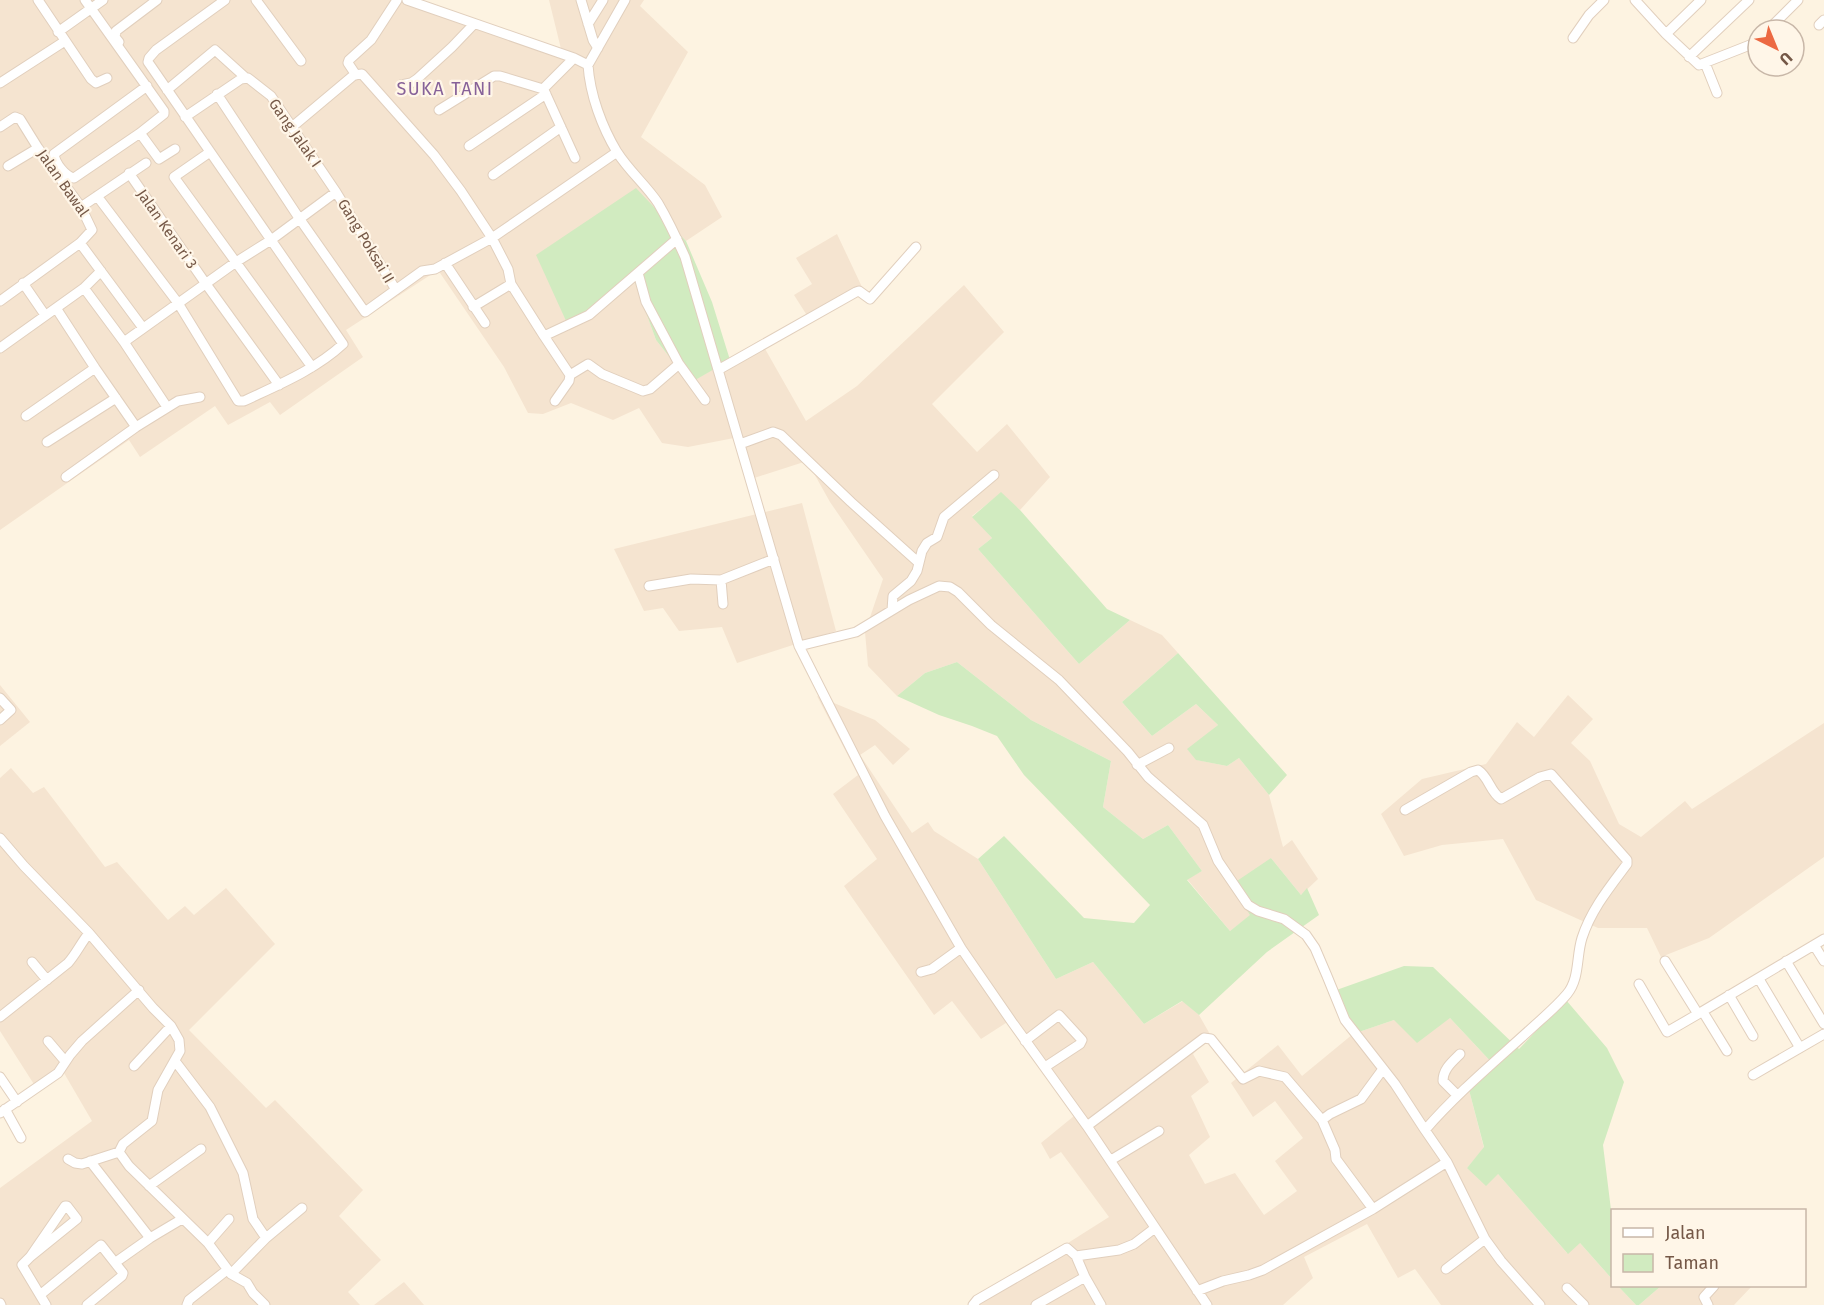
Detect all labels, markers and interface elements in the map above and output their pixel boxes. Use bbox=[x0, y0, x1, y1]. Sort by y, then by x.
north arrow bbox=[1746, 18, 1806, 78]
text: U bbox=[1776, 48, 1796, 69]
district label: SUKA TANI bbox=[396, 78, 494, 100]
street label: Gang Jalak I bbox=[265, 95, 325, 171]
street label: Jalan Bawal bbox=[33, 146, 93, 221]
street label: Jalan Kenari 3 bbox=[133, 186, 201, 272]
street label: Gang Poksai II bbox=[334, 196, 398, 286]
legend bbox=[1611, 1209, 1806, 1287]
text: Jalan bbox=[1665, 1222, 1706, 1244]
text: Taman bbox=[1665, 1252, 1719, 1274]

